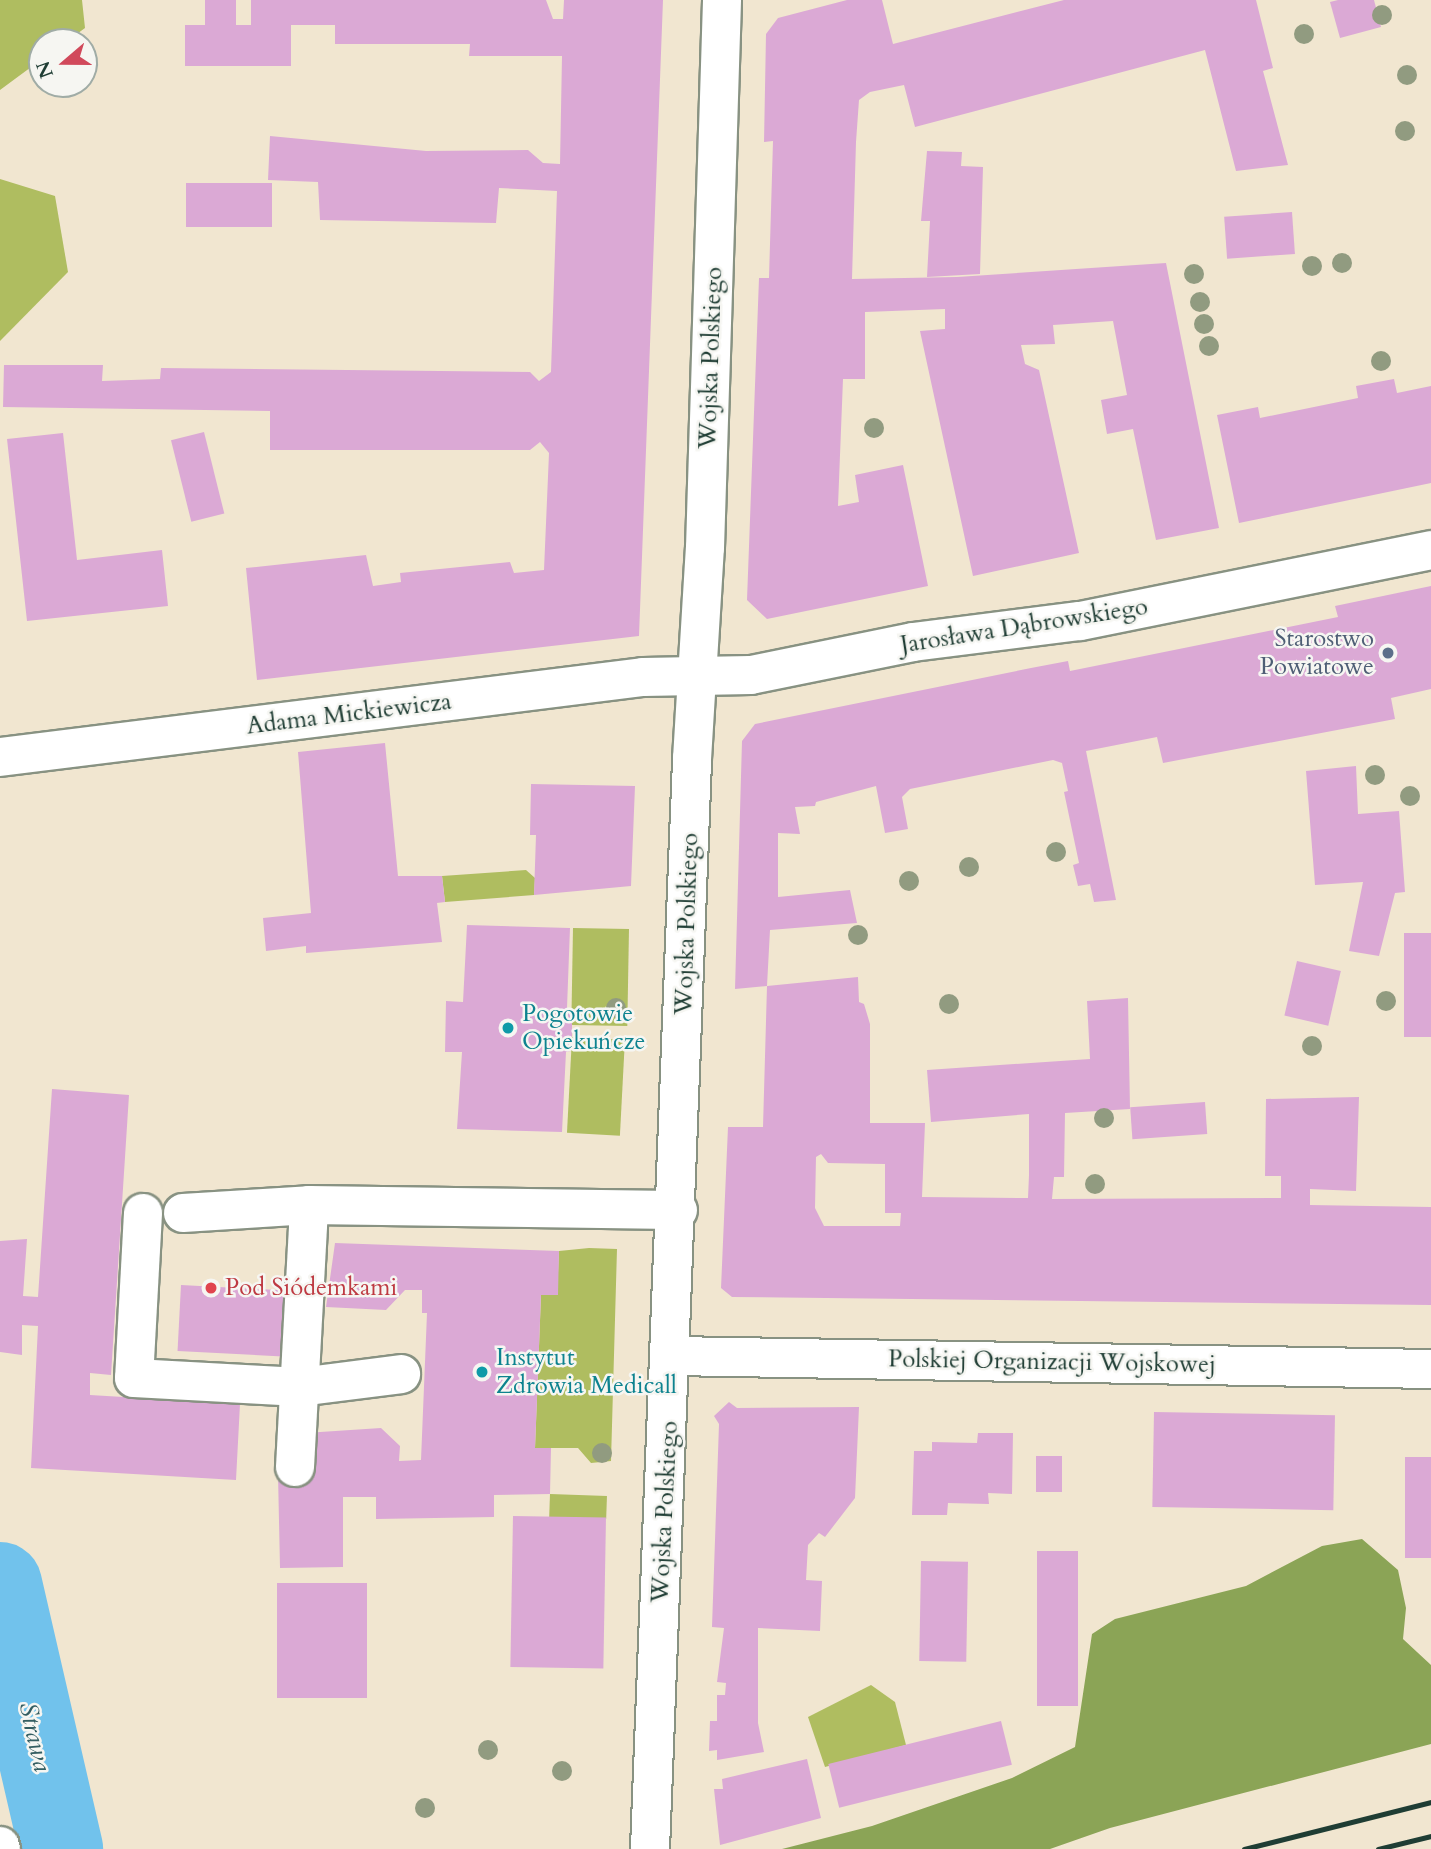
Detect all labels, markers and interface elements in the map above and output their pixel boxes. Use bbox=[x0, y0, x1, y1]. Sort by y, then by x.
north arrow bbox=[28, 28, 98, 98]
text: N bbox=[30, 57, 60, 82]
street label: Wojska Polskiego bbox=[693, 266, 729, 450]
street label: Jarosława Dąbrowskiego bbox=[898, 592, 1150, 660]
place label: Starostwo Powiatowe bbox=[1260, 625, 1374, 681]
marker: Starostwo Powiatowe bbox=[1380, 645, 1396, 661]
street label: Adama Mickiewicza bbox=[245, 687, 453, 741]
street label: Wojska Polskiego bbox=[669, 832, 705, 1016]
place label: Pogotowie Opiekuńcze bbox=[522, 1000, 645, 1056]
marker: Pogotowie Opiekuńcze bbox=[500, 1020, 516, 1036]
place label: Pod Siódemkami bbox=[225, 1274, 397, 1302]
marker: Pod Siódemkami bbox=[203, 1280, 219, 1296]
place label: Instytut Zdrowia Medicall bbox=[496, 1344, 677, 1400]
street label: Polskiej Organizacji Wojskowej bbox=[888, 1345, 1216, 1379]
marker: Instytut Zdrowia Medicall bbox=[474, 1364, 490, 1380]
street label: Wojska Polskiego bbox=[646, 1420, 684, 1604]
water label: Strawa bbox=[12, 1699, 58, 1775]

